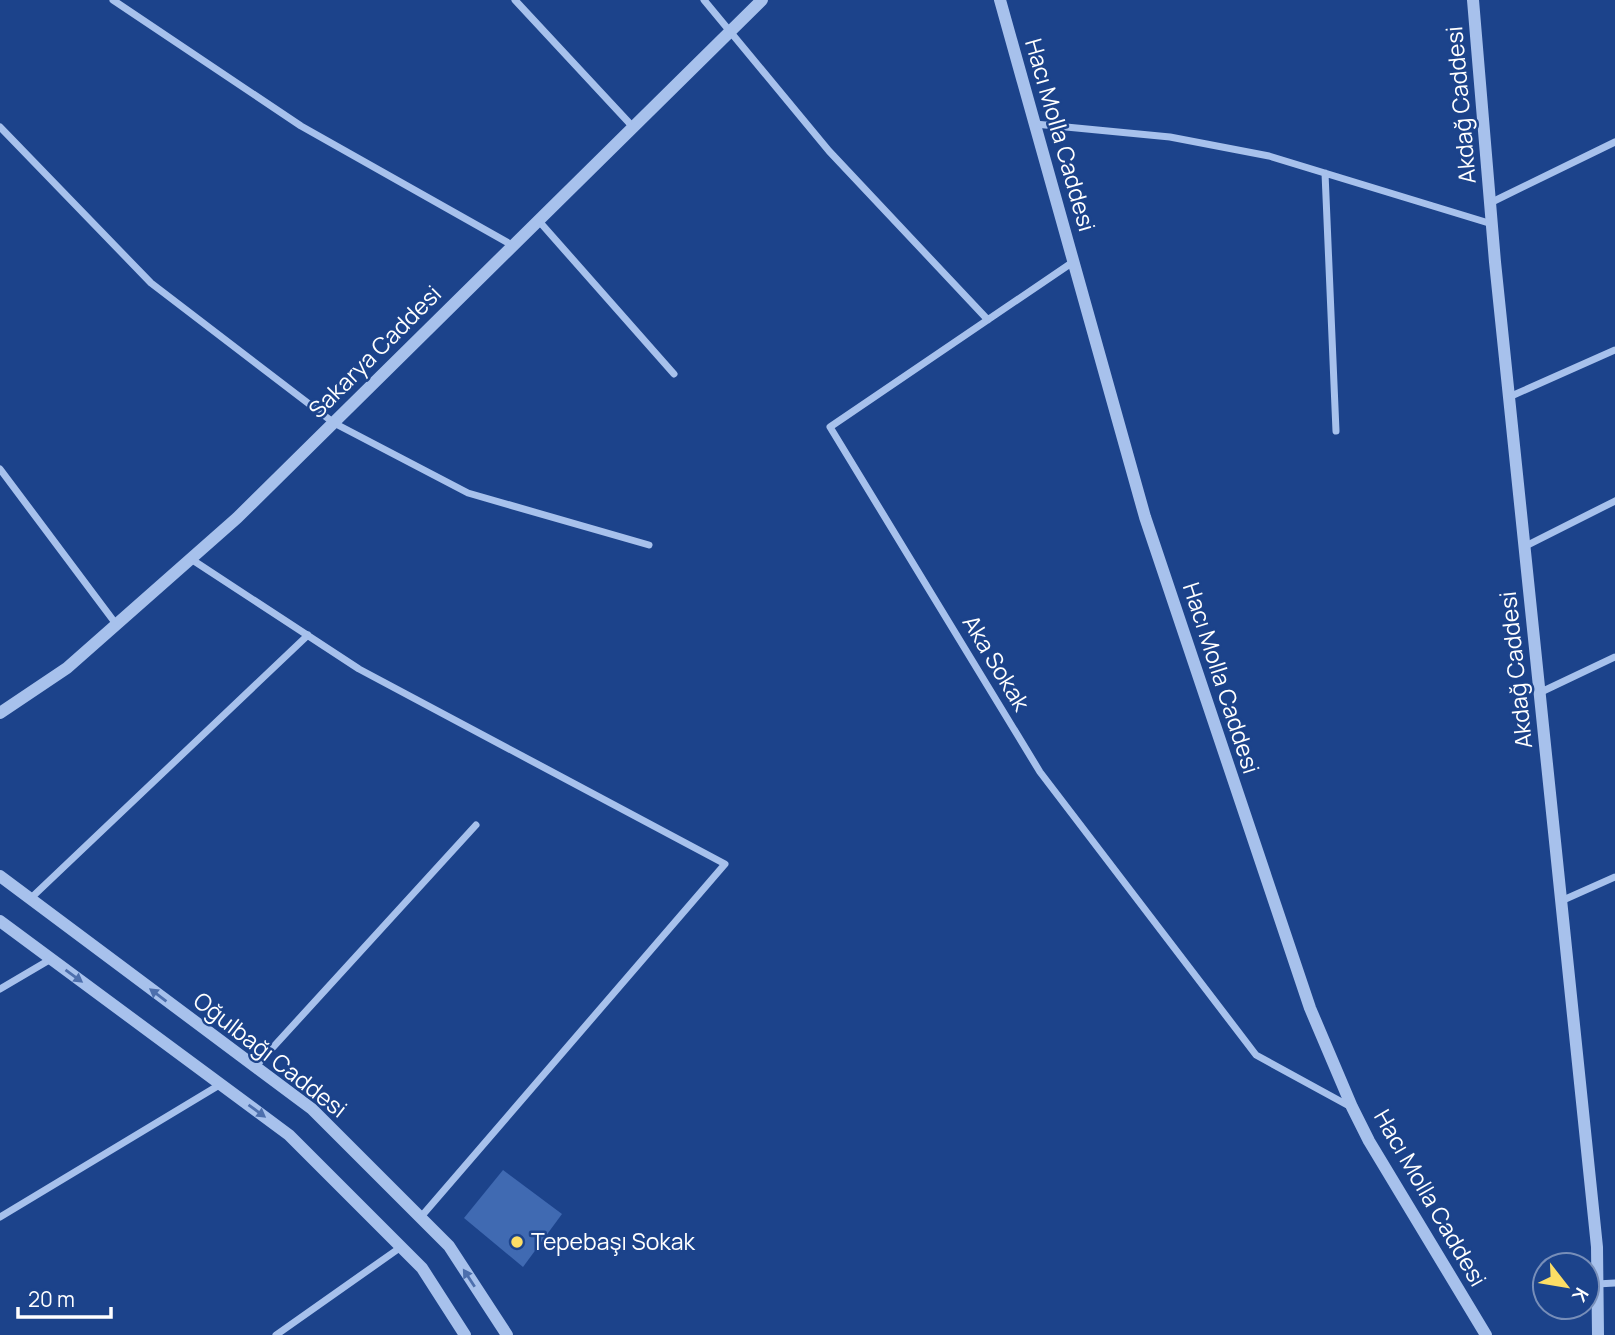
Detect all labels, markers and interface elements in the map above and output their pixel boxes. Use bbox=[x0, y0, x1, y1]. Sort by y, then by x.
street label: Akdağ Caddesi bbox=[1437, 25, 1483, 185]
street label: Hacı Molla Caddesi bbox=[1018, 35, 1104, 235]
street label: Sakarya Caddesi bbox=[301, 278, 448, 425]
street label: Hacı Molla Caddesi bbox=[1176, 578, 1268, 777]
street label: Akdağ Caddesi bbox=[1491, 590, 1539, 750]
street label: Aka Sokak bbox=[956, 608, 1038, 717]
one-way arrow bbox=[65, 969, 83, 983]
street label: Oğulbağı Caddesi bbox=[187, 984, 354, 1124]
one-way arrow bbox=[149, 988, 167, 1002]
street label: Hacı Molla Caddesi bbox=[1367, 1103, 1495, 1292]
one-way arrow bbox=[248, 1104, 266, 1118]
place label: Tepebaşı Sokak bbox=[531, 1225, 695, 1257]
marker: Tepebaşı Sokak bbox=[509, 1234, 525, 1250]
north arrow bbox=[1531, 1251, 1601, 1321]
one-way arrow bbox=[463, 1268, 476, 1287]
scale bar bbox=[18, 1276, 110, 1320]
text: K bbox=[1566, 1283, 1595, 1307]
text: 20 m bbox=[28, 1285, 75, 1313]

